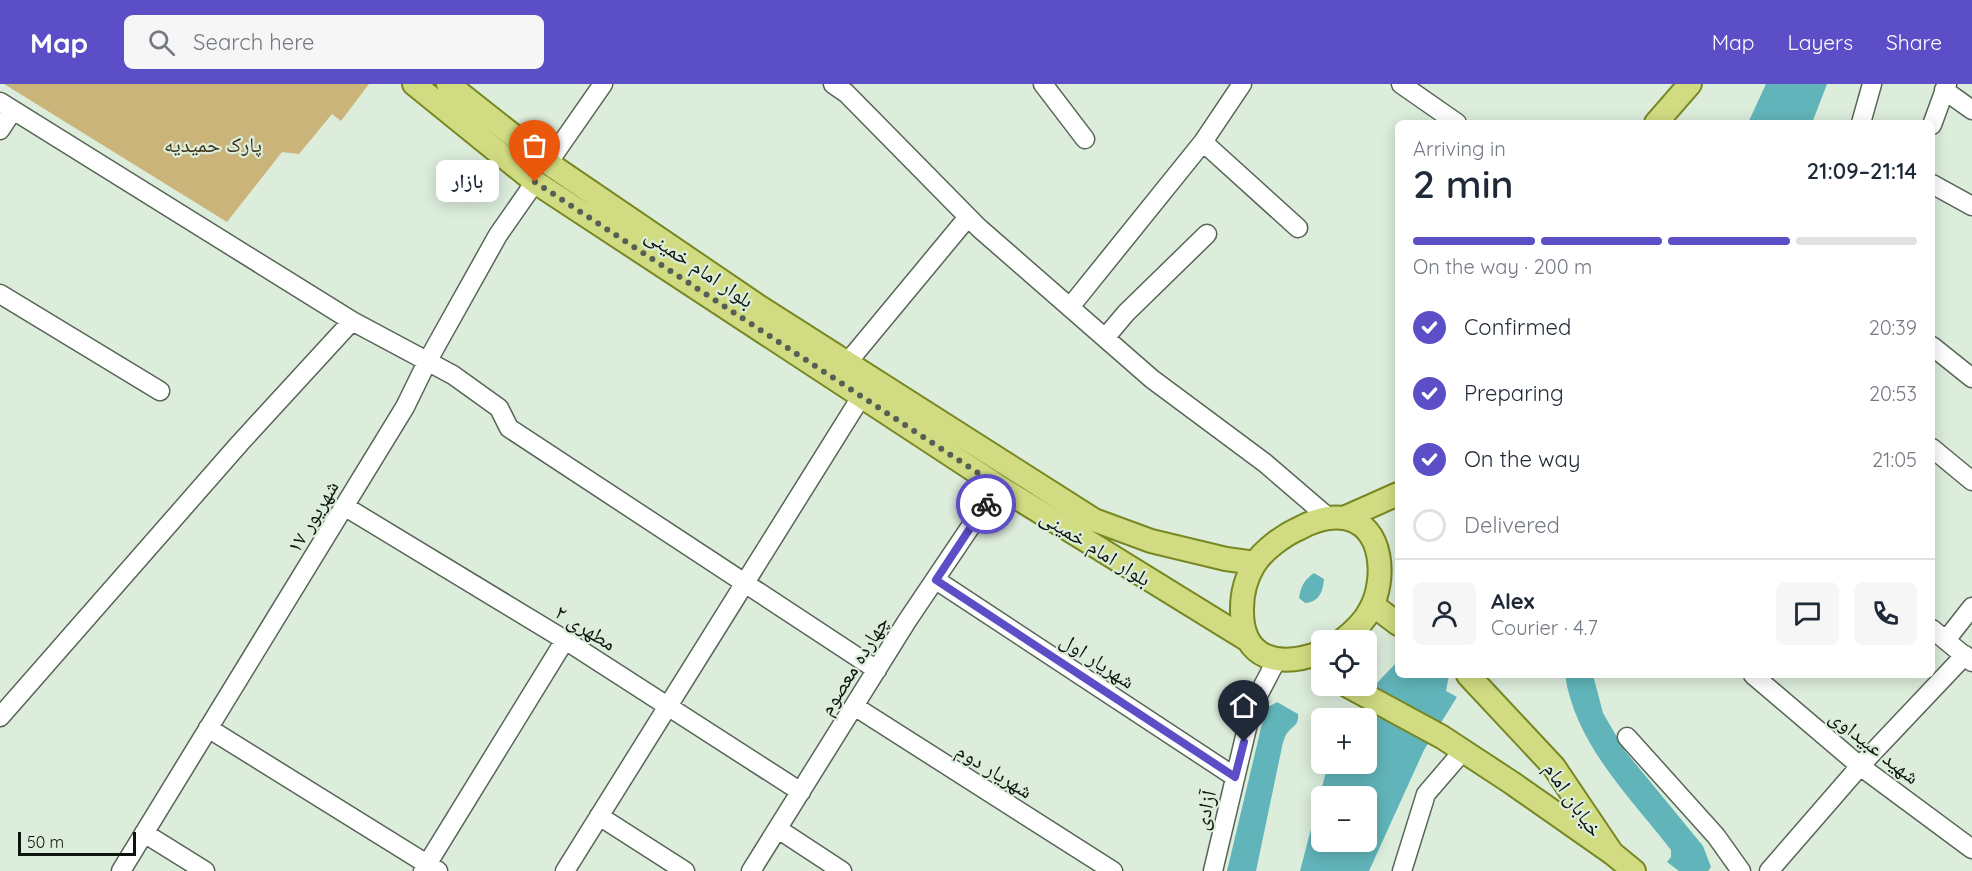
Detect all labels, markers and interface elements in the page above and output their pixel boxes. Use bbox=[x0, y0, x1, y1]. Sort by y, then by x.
search box bbox=[124, 15, 544, 69]
text: Map bbox=[30, 25, 88, 60]
icon: search bbox=[145, 26, 178, 59]
text: Search here bbox=[193, 28, 315, 56]
text: Map bbox=[1712, 29, 1755, 55]
text: Layers bbox=[1788, 29, 1853, 55]
text: Share bbox=[1886, 29, 1942, 55]
pin bbox=[509, 120, 560, 182]
icon: bag bbox=[518, 129, 551, 162]
park label: پارک حمیدیه bbox=[164, 131, 262, 157]
text: Arriving in bbox=[1413, 136, 1506, 161]
text: 21:09–21:14 bbox=[1807, 157, 1917, 185]
text: 2 min bbox=[1413, 159, 1514, 208]
callout: بازار bbox=[436, 161, 499, 203]
text: بازار bbox=[452, 168, 483, 193]
street label: بلوار امام خمینی bbox=[640, 221, 759, 315]
text: On the way · 200 m bbox=[1413, 254, 1592, 279]
icon: check bbox=[1413, 311, 1446, 344]
text: Confirmed bbox=[1464, 313, 1571, 341]
text: 20:39 bbox=[1869, 315, 1917, 340]
icon: check bbox=[1413, 377, 1446, 410]
text: Preparing bbox=[1464, 379, 1564, 407]
text: 20:53 bbox=[1869, 381, 1917, 406]
icon: check bbox=[1413, 443, 1446, 476]
text: On the way bbox=[1464, 445, 1580, 473]
text: 21:05 bbox=[1872, 447, 1917, 472]
courier bbox=[956, 474, 1016, 534]
street label: ۱۷ شهریور bbox=[280, 475, 344, 557]
icon: bike bbox=[970, 488, 1003, 521]
street label: بلوار امام خمینی bbox=[1035, 503, 1156, 593]
text: Delivered bbox=[1464, 511, 1560, 539]
button: person bbox=[1413, 582, 1476, 645]
button: chat bbox=[1776, 582, 1839, 645]
button: phone bbox=[1854, 582, 1917, 645]
text: Alex bbox=[1491, 587, 1534, 615]
street label: مطهری ۲ bbox=[551, 598, 621, 656]
street label: چهارده معصوم bbox=[812, 610, 896, 721]
text: Courier · 4.7 bbox=[1491, 615, 1598, 640]
street label: شهریار اول bbox=[1056, 626, 1140, 694]
map controls bbox=[1311, 630, 1377, 852]
button: locate bbox=[1311, 630, 1377, 696]
pin bbox=[1218, 680, 1269, 742]
icon: home bbox=[1227, 689, 1260, 722]
street label: شهید عبیداوی bbox=[1825, 703, 1925, 789]
button: + bbox=[1311, 708, 1377, 774]
street label: شهریار دوم bbox=[951, 736, 1038, 805]
street label: خیابان امام bbox=[1537, 757, 1609, 843]
button: − bbox=[1311, 786, 1377, 852]
street label: آزادی bbox=[1187, 787, 1221, 832]
scale bar bbox=[18, 829, 136, 856]
text: 50 m bbox=[27, 832, 64, 852]

